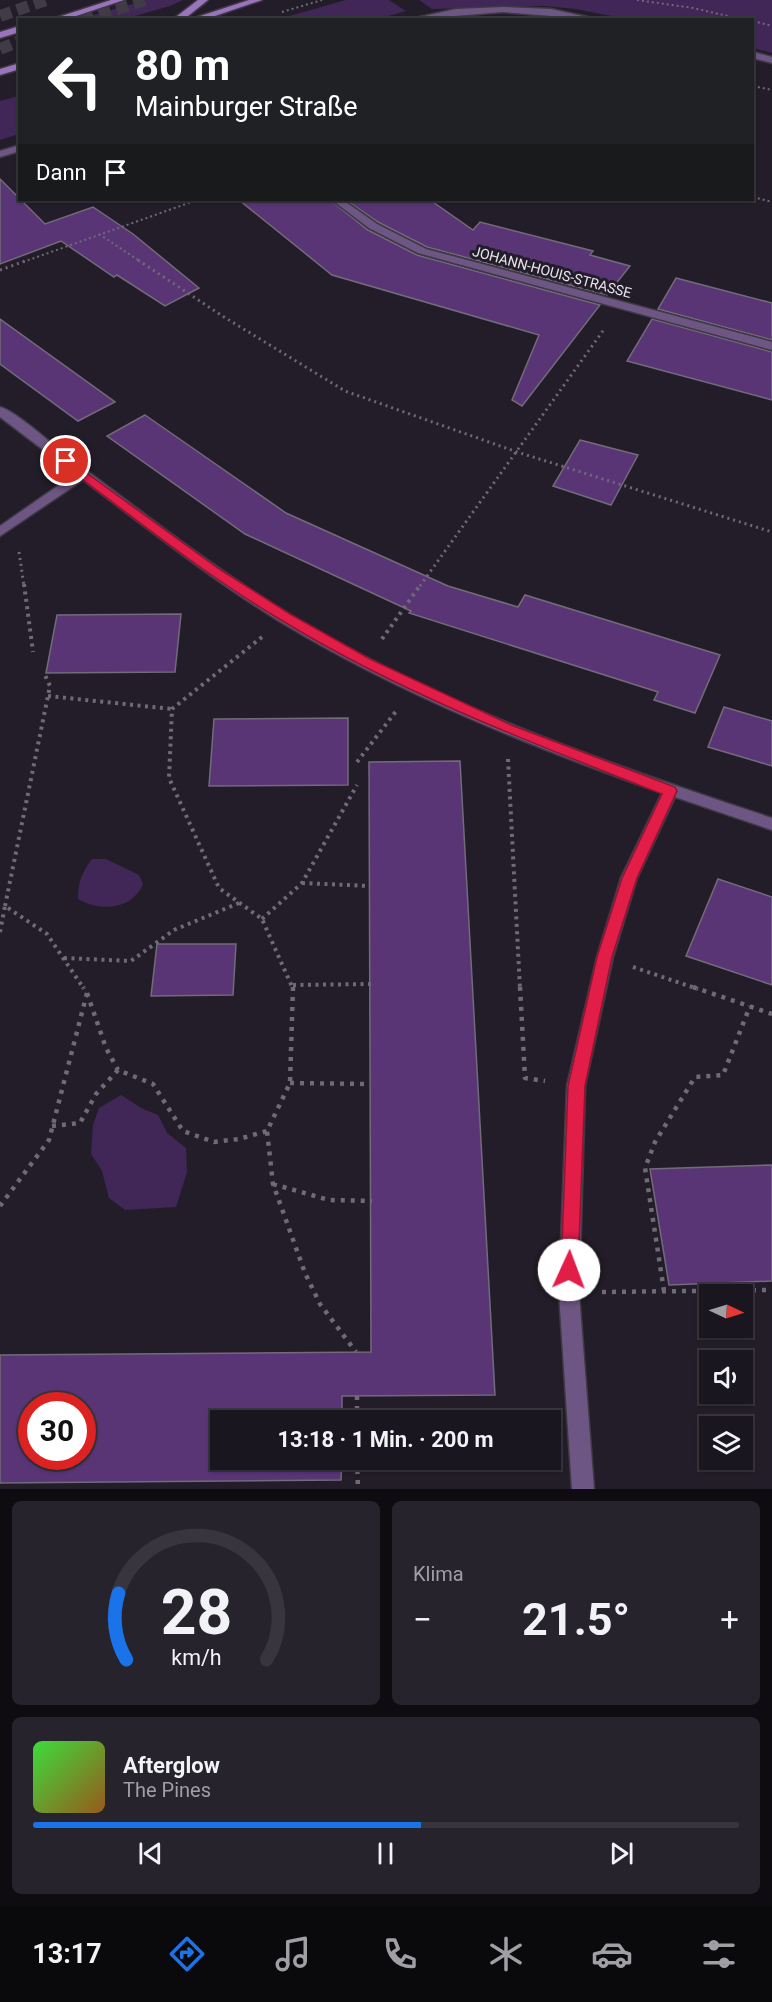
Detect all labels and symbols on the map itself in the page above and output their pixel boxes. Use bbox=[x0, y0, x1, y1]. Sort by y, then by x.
street label: JOHANN-HOUIS-STRASSE bbox=[471, 243, 633, 301]
pin bbox=[40, 435, 91, 486]
position arrow bbox=[537, 1238, 601, 1302]
north arrow bbox=[699, 1284, 753, 1338]
speed limit sign: 30 bbox=[18, 1392, 96, 1470]

